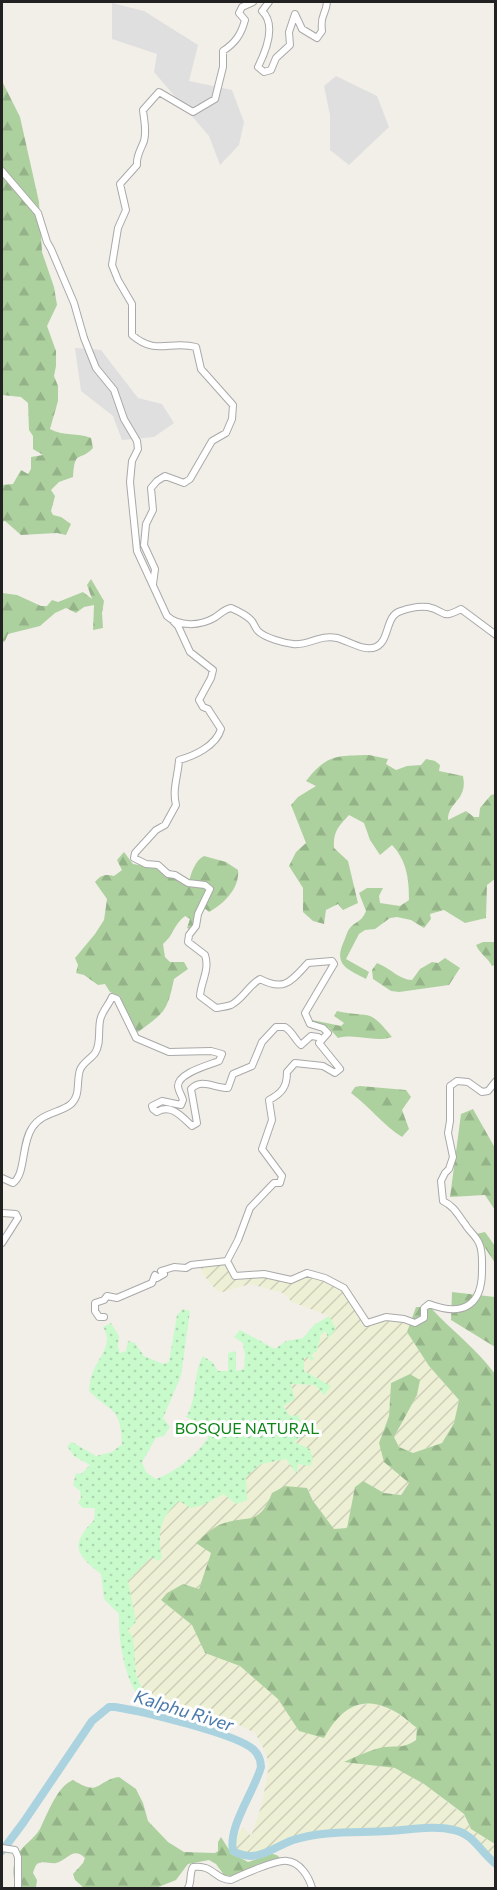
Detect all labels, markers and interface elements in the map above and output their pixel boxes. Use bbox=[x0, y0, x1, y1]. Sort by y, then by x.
park label: BOSQUE NATURAL bbox=[175, 1418, 319, 1437]
water label: Kalphu River bbox=[132, 1684, 237, 1736]

